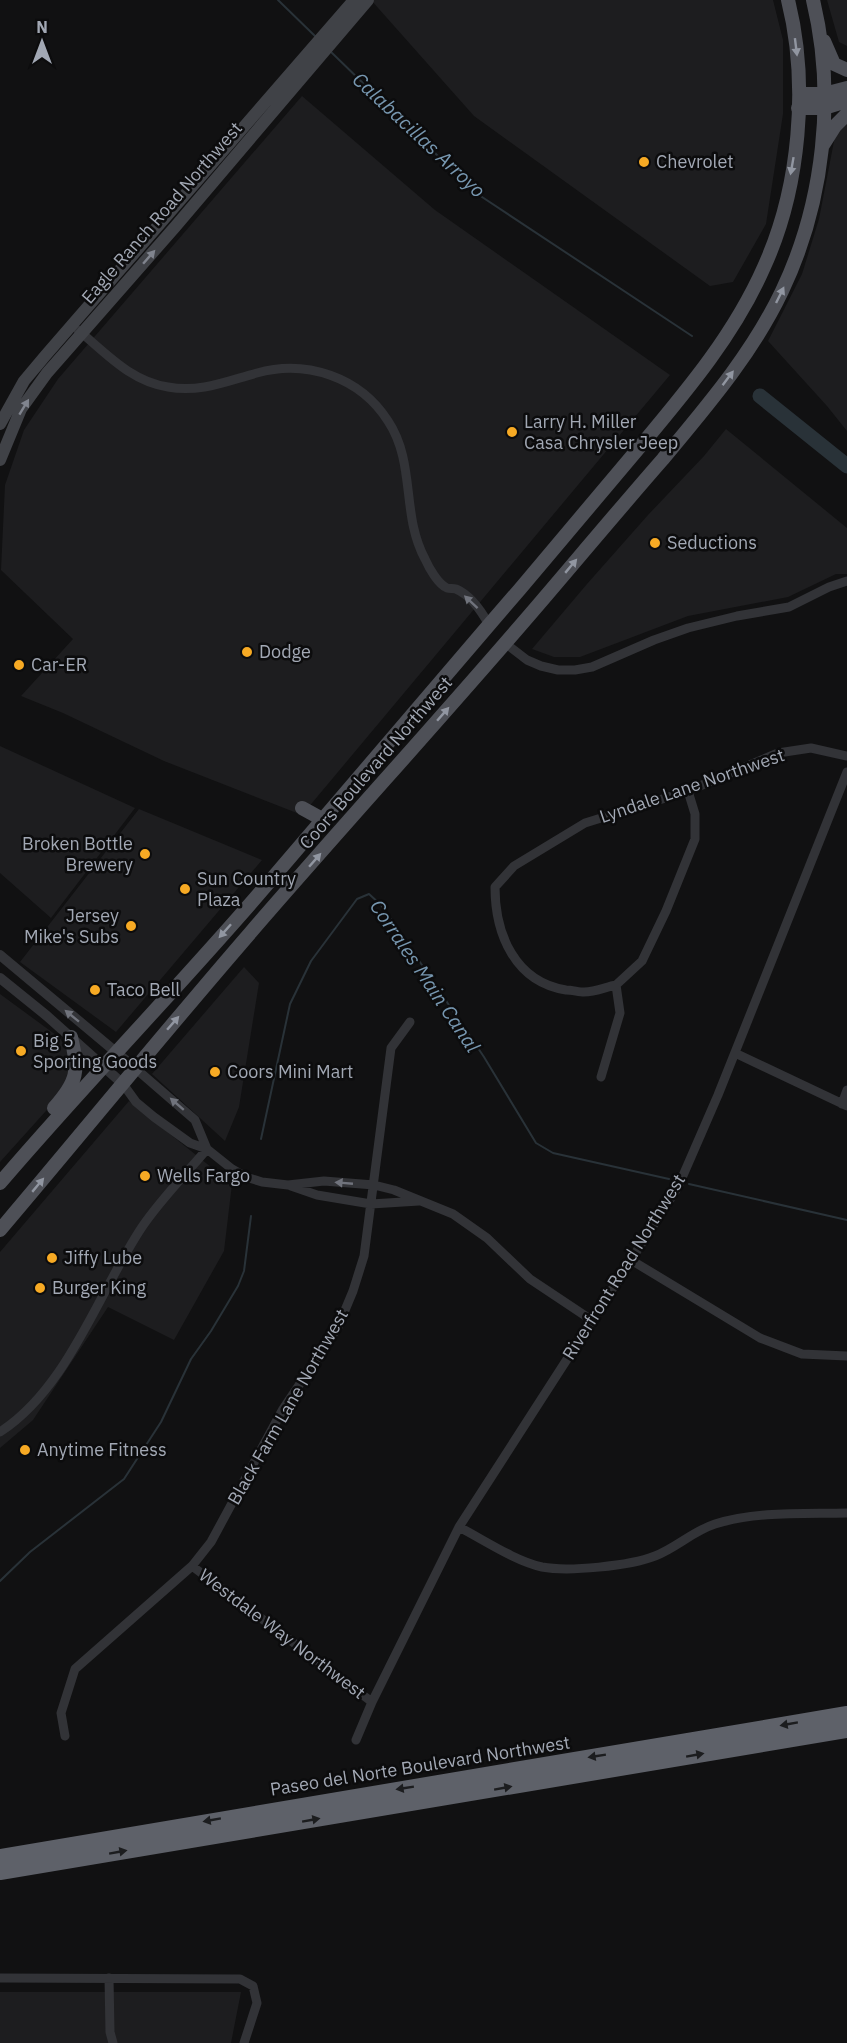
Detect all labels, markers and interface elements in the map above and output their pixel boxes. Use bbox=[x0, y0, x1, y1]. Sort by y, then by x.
north arrow bbox=[12, 12, 72, 72]
text: N bbox=[36, 17, 48, 37]
one-way arrow bbox=[791, 37, 801, 56]
water label: Calabacillas Arroyo bbox=[347, 66, 492, 203]
street label: Eagle Ranch Road Northwest bbox=[76, 117, 247, 308]
place label: Chevrolet bbox=[656, 150, 734, 173]
marker: Chevrolet bbox=[637, 155, 651, 169]
one-way arrow bbox=[788, 157, 797, 176]
one-way arrow bbox=[142, 250, 155, 265]
one-way arrow bbox=[775, 286, 784, 303]
one-way arrow bbox=[722, 370, 734, 386]
one-way arrow bbox=[19, 399, 30, 415]
place label: Larry H. Miller Casa Chrysler Jeep bbox=[524, 410, 678, 454]
marker: Larry H. Miller Casa Chrysler Jeep bbox=[505, 425, 519, 439]
place label: Seductions bbox=[667, 531, 757, 554]
marker: Seductions bbox=[648, 536, 662, 550]
one-way arrow bbox=[564, 559, 577, 574]
one-way arrow bbox=[464, 596, 479, 609]
place label: Dodge bbox=[259, 640, 311, 663]
marker: Dodge bbox=[240, 645, 254, 659]
place label: Car-ER bbox=[31, 653, 87, 676]
marker: Car-ER bbox=[12, 658, 26, 672]
street label: Coors Boulevard Northwest bbox=[294, 671, 457, 854]
one-way arrow bbox=[436, 706, 450, 721]
street label: Lyndale Lane Northwest bbox=[596, 743, 787, 828]
place label: Broken Bottle Brewery bbox=[22, 832, 133, 876]
marker: Broken Bottle Brewery bbox=[138, 847, 152, 861]
one-way arrow bbox=[308, 853, 321, 868]
place label: Sun Country Plaza bbox=[197, 867, 296, 911]
marker: Sun Country Plaza bbox=[178, 882, 192, 896]
water label: Corrales Main Canal bbox=[364, 894, 487, 1058]
place label: Jersey Mike's Subs bbox=[24, 904, 119, 948]
marker: Jersey Mike's Subs bbox=[124, 919, 138, 933]
one-way arrow bbox=[219, 923, 232, 938]
place label: Taco Bell bbox=[107, 978, 180, 1001]
marker: Taco Bell bbox=[88, 983, 102, 997]
one-way arrow bbox=[64, 1009, 80, 1022]
one-way arrow bbox=[167, 1015, 180, 1031]
place label: Big 5 Sporting Goods bbox=[33, 1029, 157, 1073]
marker: Big 5 Sporting Goods bbox=[14, 1044, 28, 1058]
place label: Coors Mini Mart bbox=[227, 1060, 353, 1083]
marker: Coors Mini Mart bbox=[208, 1065, 222, 1079]
one-way arrow bbox=[170, 1098, 185, 1111]
place label: Wells Fargo bbox=[157, 1164, 250, 1187]
marker: Wells Fargo bbox=[138, 1169, 152, 1183]
street label: Riverfront Road Northwest bbox=[557, 1170, 690, 1364]
one-way arrow bbox=[31, 1178, 44, 1193]
one-way arrow bbox=[335, 1178, 354, 1188]
place label: Jiffy Lube bbox=[64, 1246, 142, 1269]
marker: Jiffy Lube bbox=[45, 1251, 59, 1265]
place label: Burger King bbox=[52, 1276, 146, 1299]
marker: Burger King bbox=[33, 1281, 47, 1295]
street label: Black Farm Lane Northwest bbox=[222, 1305, 353, 1509]
place label: Anytime Fitness bbox=[37, 1438, 167, 1461]
marker: Anytime Fitness bbox=[18, 1443, 32, 1457]
street label: Westdale Way Northwest bbox=[194, 1563, 370, 1704]
one-way arrow bbox=[780, 1720, 799, 1729]
street label: Paseo del Norte Boulevard Northwest bbox=[268, 1730, 572, 1801]
one-way arrow bbox=[686, 1751, 705, 1760]
one-way arrow bbox=[587, 1752, 606, 1761]
one-way arrow bbox=[494, 1783, 513, 1792]
one-way arrow bbox=[395, 1784, 414, 1793]
one-way arrow bbox=[301, 1815, 320, 1824]
one-way arrow bbox=[203, 1816, 222, 1825]
one-way arrow bbox=[109, 1848, 128, 1857]

